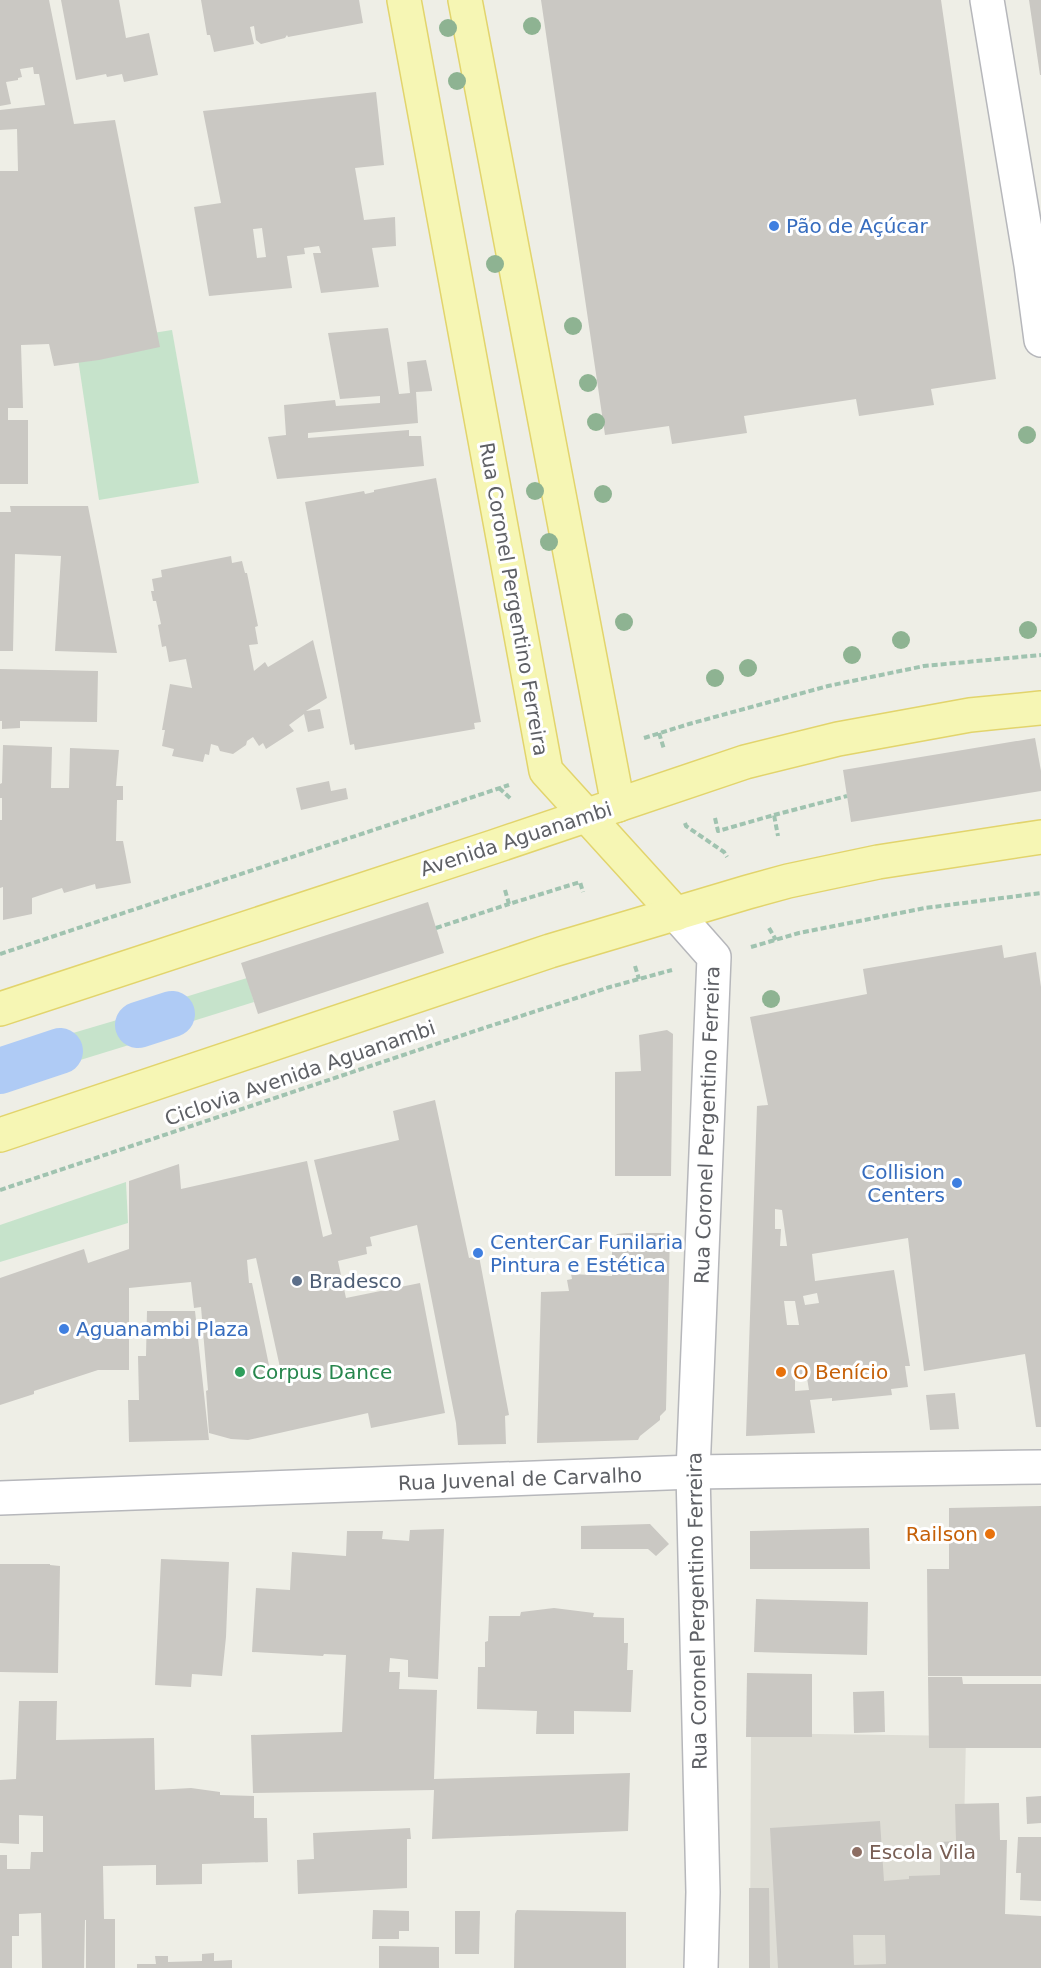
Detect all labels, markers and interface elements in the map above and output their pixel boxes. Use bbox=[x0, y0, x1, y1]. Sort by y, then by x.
place label: Pão de Açúcar bbox=[786, 214, 929, 238]
marker: Pão de Açúcar bbox=[767, 219, 781, 233]
street label: Rua Coronel Pergentino Ferreira bbox=[475, 440, 553, 758]
street label: Avenida Aguanambi bbox=[417, 797, 615, 881]
street label: Rua Coronel Pergentino Ferreira bbox=[689, 966, 725, 1284]
street label: Ciclovia Avenida Aguanambi bbox=[162, 1015, 438, 1131]
place label: Collision Centers bbox=[861, 1160, 945, 1207]
marker: Collision Centers bbox=[950, 1176, 964, 1190]
place label: CenterCar Funilaria Pintura e Estética bbox=[490, 1230, 683, 1277]
marker: CenterCar Funilaria Pintura e Estética bbox=[471, 1246, 485, 1260]
place label: Bradesco bbox=[309, 1269, 402, 1293]
marker: Bradesco bbox=[290, 1274, 304, 1288]
place label: Aguanambi Plaza bbox=[76, 1317, 249, 1341]
marker: Aguanambi Plaza bbox=[57, 1322, 71, 1336]
place label: Corpus Dance bbox=[252, 1360, 392, 1384]
place label: O Benício bbox=[793, 1360, 888, 1384]
marker: Corpus Dance bbox=[233, 1365, 247, 1379]
marker: O Benício bbox=[774, 1365, 788, 1379]
street label: Rua Coronel Pergentino Ferreira bbox=[682, 1452, 712, 1770]
street label: Rua Juvenal de Carvalho bbox=[398, 1463, 642, 1495]
place label: Railson bbox=[906, 1522, 978, 1546]
marker: Railson bbox=[983, 1527, 997, 1541]
place label: Escola Vila bbox=[869, 1840, 976, 1864]
marker: Escola Vila bbox=[850, 1845, 864, 1859]

